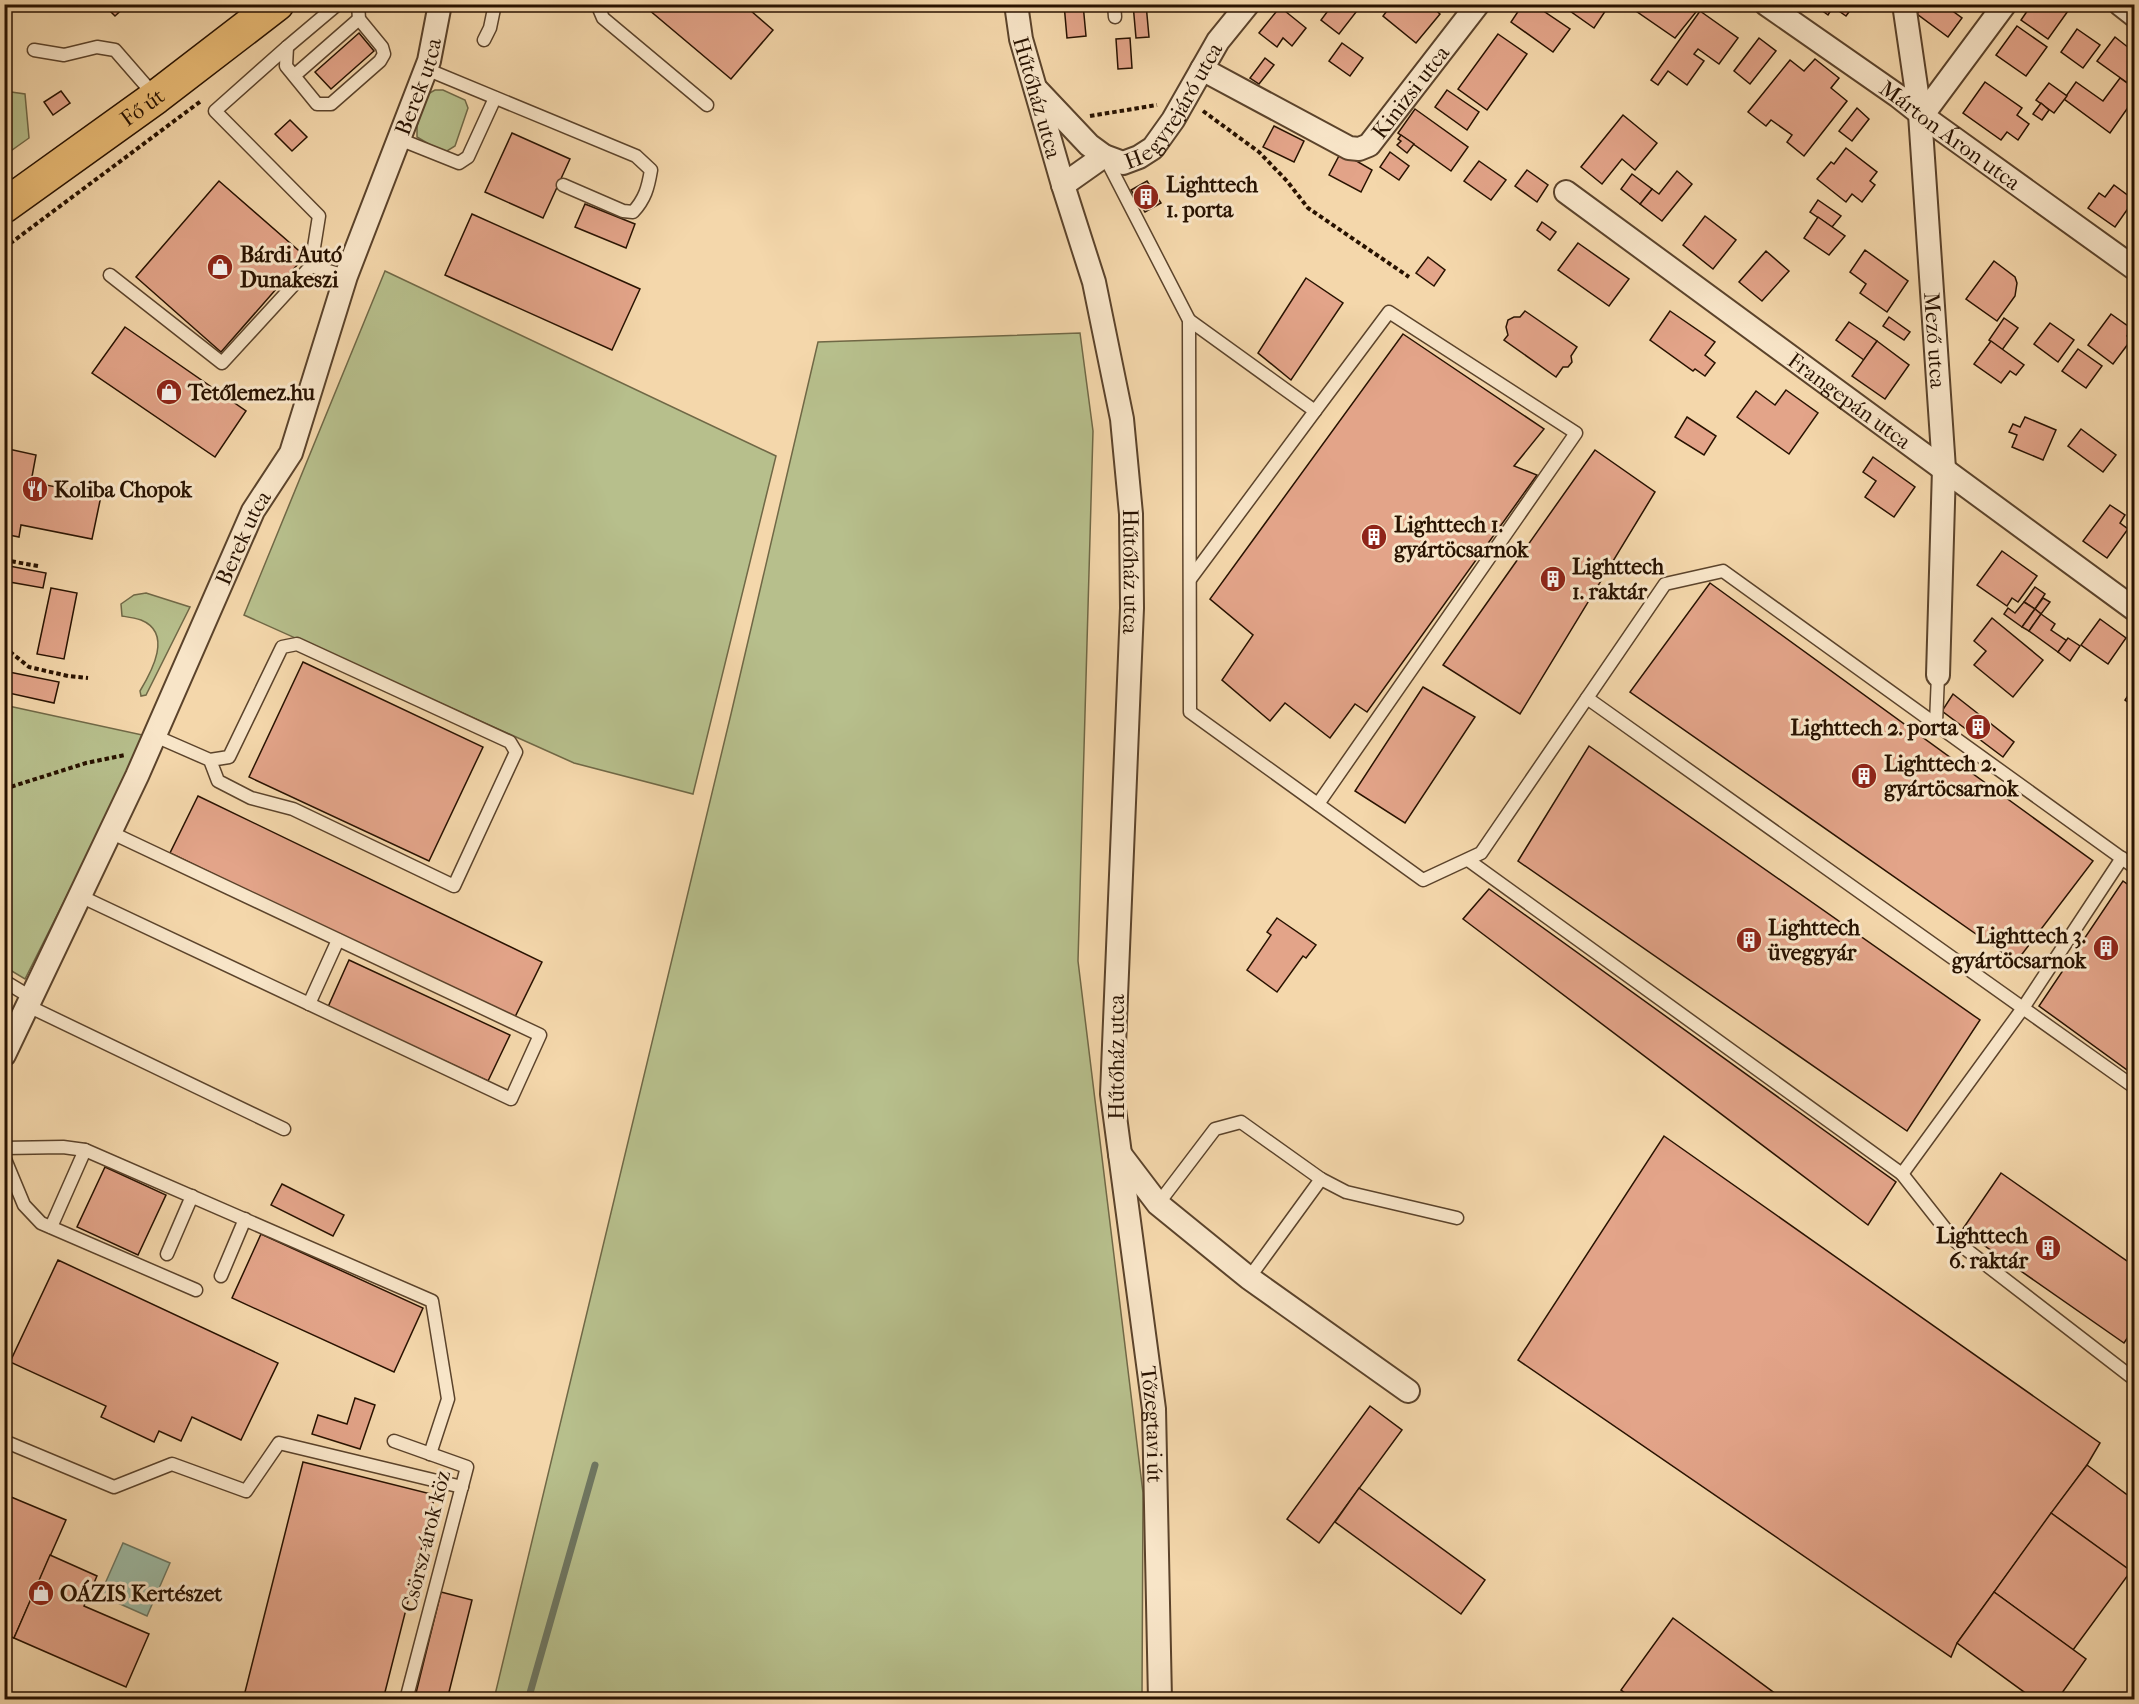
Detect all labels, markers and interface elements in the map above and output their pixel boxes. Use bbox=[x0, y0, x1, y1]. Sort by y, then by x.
street label: Hűtőház utca bbox=[1007, 34, 1067, 162]
street label: Berek utca bbox=[390, 35, 447, 139]
street label: Hegyrejáró utca bbox=[1121, 38, 1229, 175]
street label: Kinizsi utca bbox=[1367, 40, 1456, 144]
street label: Márton Áron utca bbox=[1874, 75, 2026, 196]
street label: Fő út bbox=[116, 83, 170, 132]
place label: Lighttech 1. porta bbox=[1166, 172, 1259, 223]
building icon: Lighttech 1. porta bbox=[1131, 182, 1161, 212]
place label: Bárdi Autó Dunakeszi bbox=[240, 242, 342, 293]
shop icon: Bárdi Autó Dunakeszi bbox=[205, 252, 235, 282]
street label: Mező utca bbox=[1918, 291, 1951, 390]
street label: Frangepán utca bbox=[1782, 347, 1917, 455]
shop icon: Tetőlemez.hu bbox=[154, 377, 184, 407]
place label: Tetőlemez.hu bbox=[187, 380, 316, 406]
restaurant icon: Koliba Chopok bbox=[20, 474, 50, 504]
place label: Koliba Chopok bbox=[54, 477, 193, 503]
street label: Berek utca bbox=[210, 485, 277, 589]
street label: Hűtőház utca bbox=[1117, 509, 1144, 636]
place label: Lighttech 1. gyártöcsarnok bbox=[1394, 512, 1529, 563]
building icon: Lighttech 1. gyártöcsarnok bbox=[1359, 522, 1389, 552]
place label: Lighttech 1. raktár bbox=[1572, 554, 1665, 605]
building icon: Lighttech 1. raktár bbox=[1538, 564, 1568, 594]
building icon: Lighttech 2. porta bbox=[1963, 712, 1993, 742]
place label: Lighttech 2. porta bbox=[1790, 715, 1959, 741]
place label: Lighttech 2. gyártöcsarnok bbox=[1884, 751, 2019, 802]
building icon: Lighttech 2. gyártöcsarnok bbox=[1849, 761, 1879, 791]
place label: Lighttech üveggyár bbox=[1767, 915, 1861, 966]
place label: Lighttech 3. gyártöcsarnok bbox=[1952, 923, 2087, 974]
building icon: Lighttech üveggyár bbox=[1734, 925, 1764, 955]
building icon: Lighttech 3. gyártöcsarnok bbox=[2091, 933, 2121, 963]
street label: Hűtőház utca bbox=[1104, 993, 1130, 1120]
place label: Lighttech 6. raktár bbox=[1936, 1223, 2029, 1274]
building icon: Lighttech 6. raktár bbox=[2033, 1233, 2063, 1263]
street label: Tőzegtavi út bbox=[1134, 1365, 1168, 1483]
street label: Csörsz-árok köz bbox=[396, 1467, 456, 1615]
shop icon: OÁZIS Kertészet bbox=[26, 1578, 56, 1608]
place label: OÁZIS Kertészet bbox=[60, 1579, 223, 1607]

